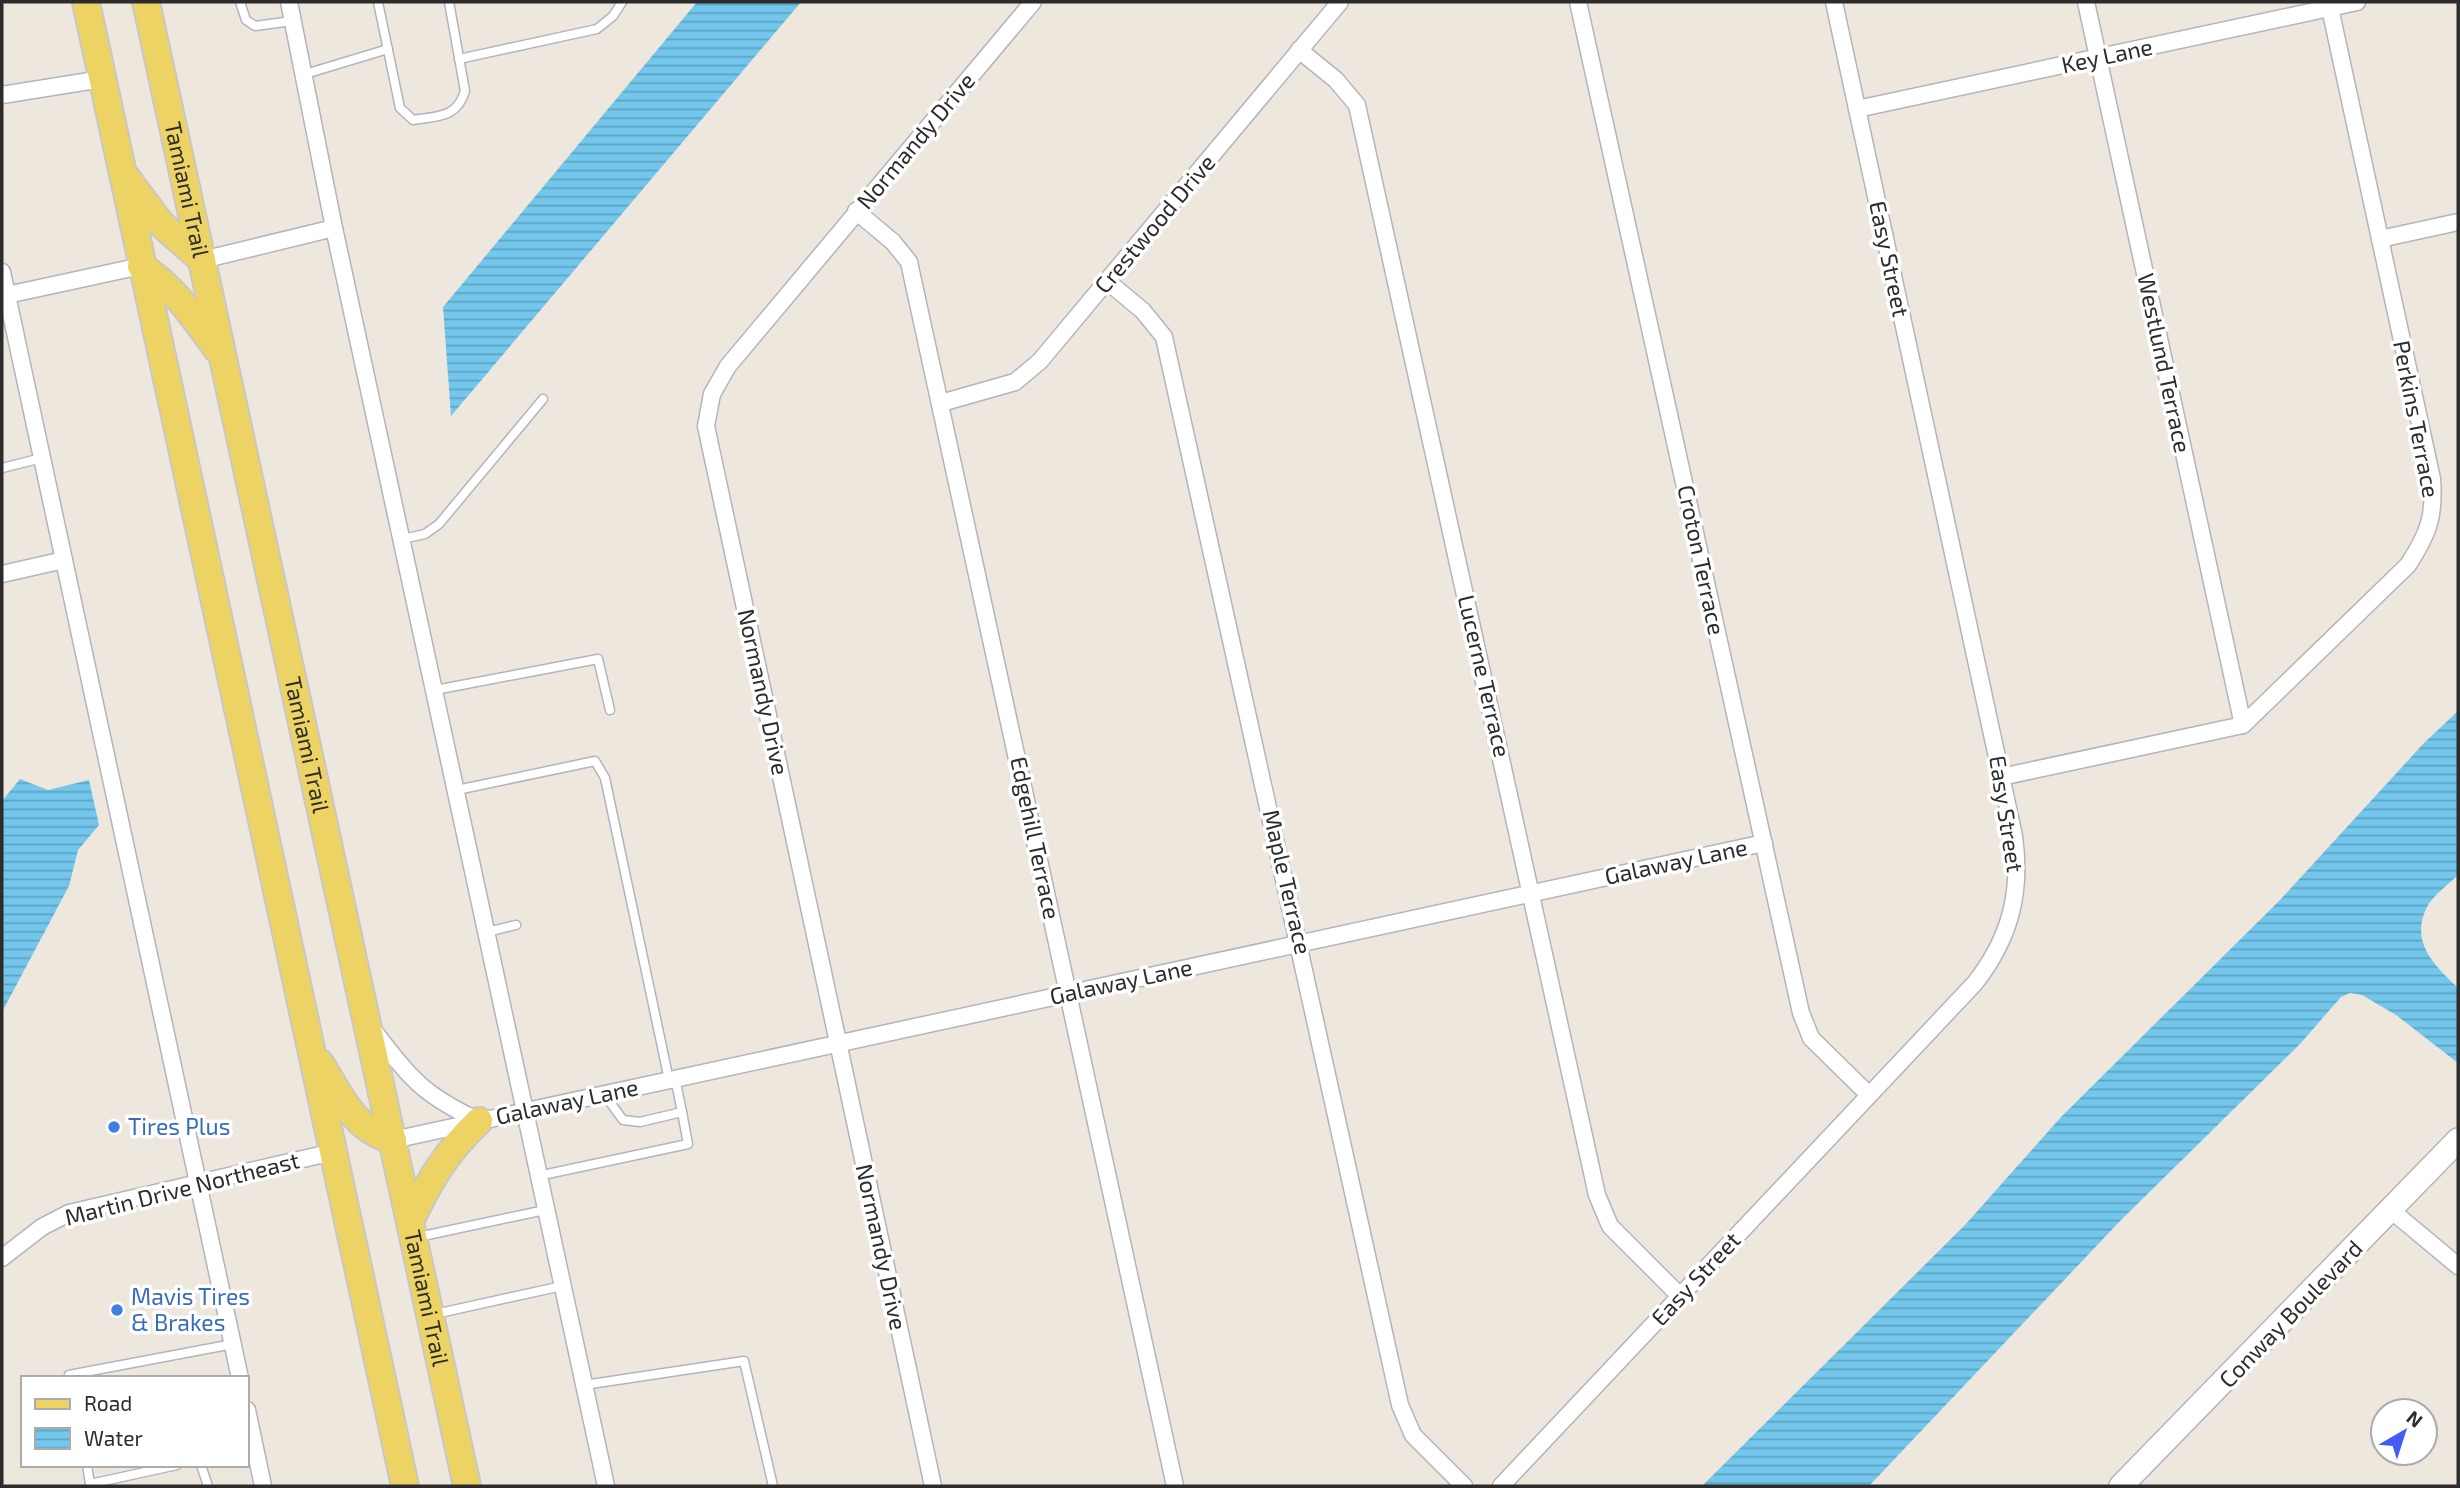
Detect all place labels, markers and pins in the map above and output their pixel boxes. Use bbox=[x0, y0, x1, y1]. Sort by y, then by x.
place label: Tires Plus bbox=[128, 1112, 230, 1140]
marker: Tires Plus bbox=[106, 1119, 122, 1135]
place label: Mavis Tires & Brakes bbox=[131, 1282, 250, 1336]
marker: Mavis Tires & Brakes bbox=[109, 1302, 125, 1318]

